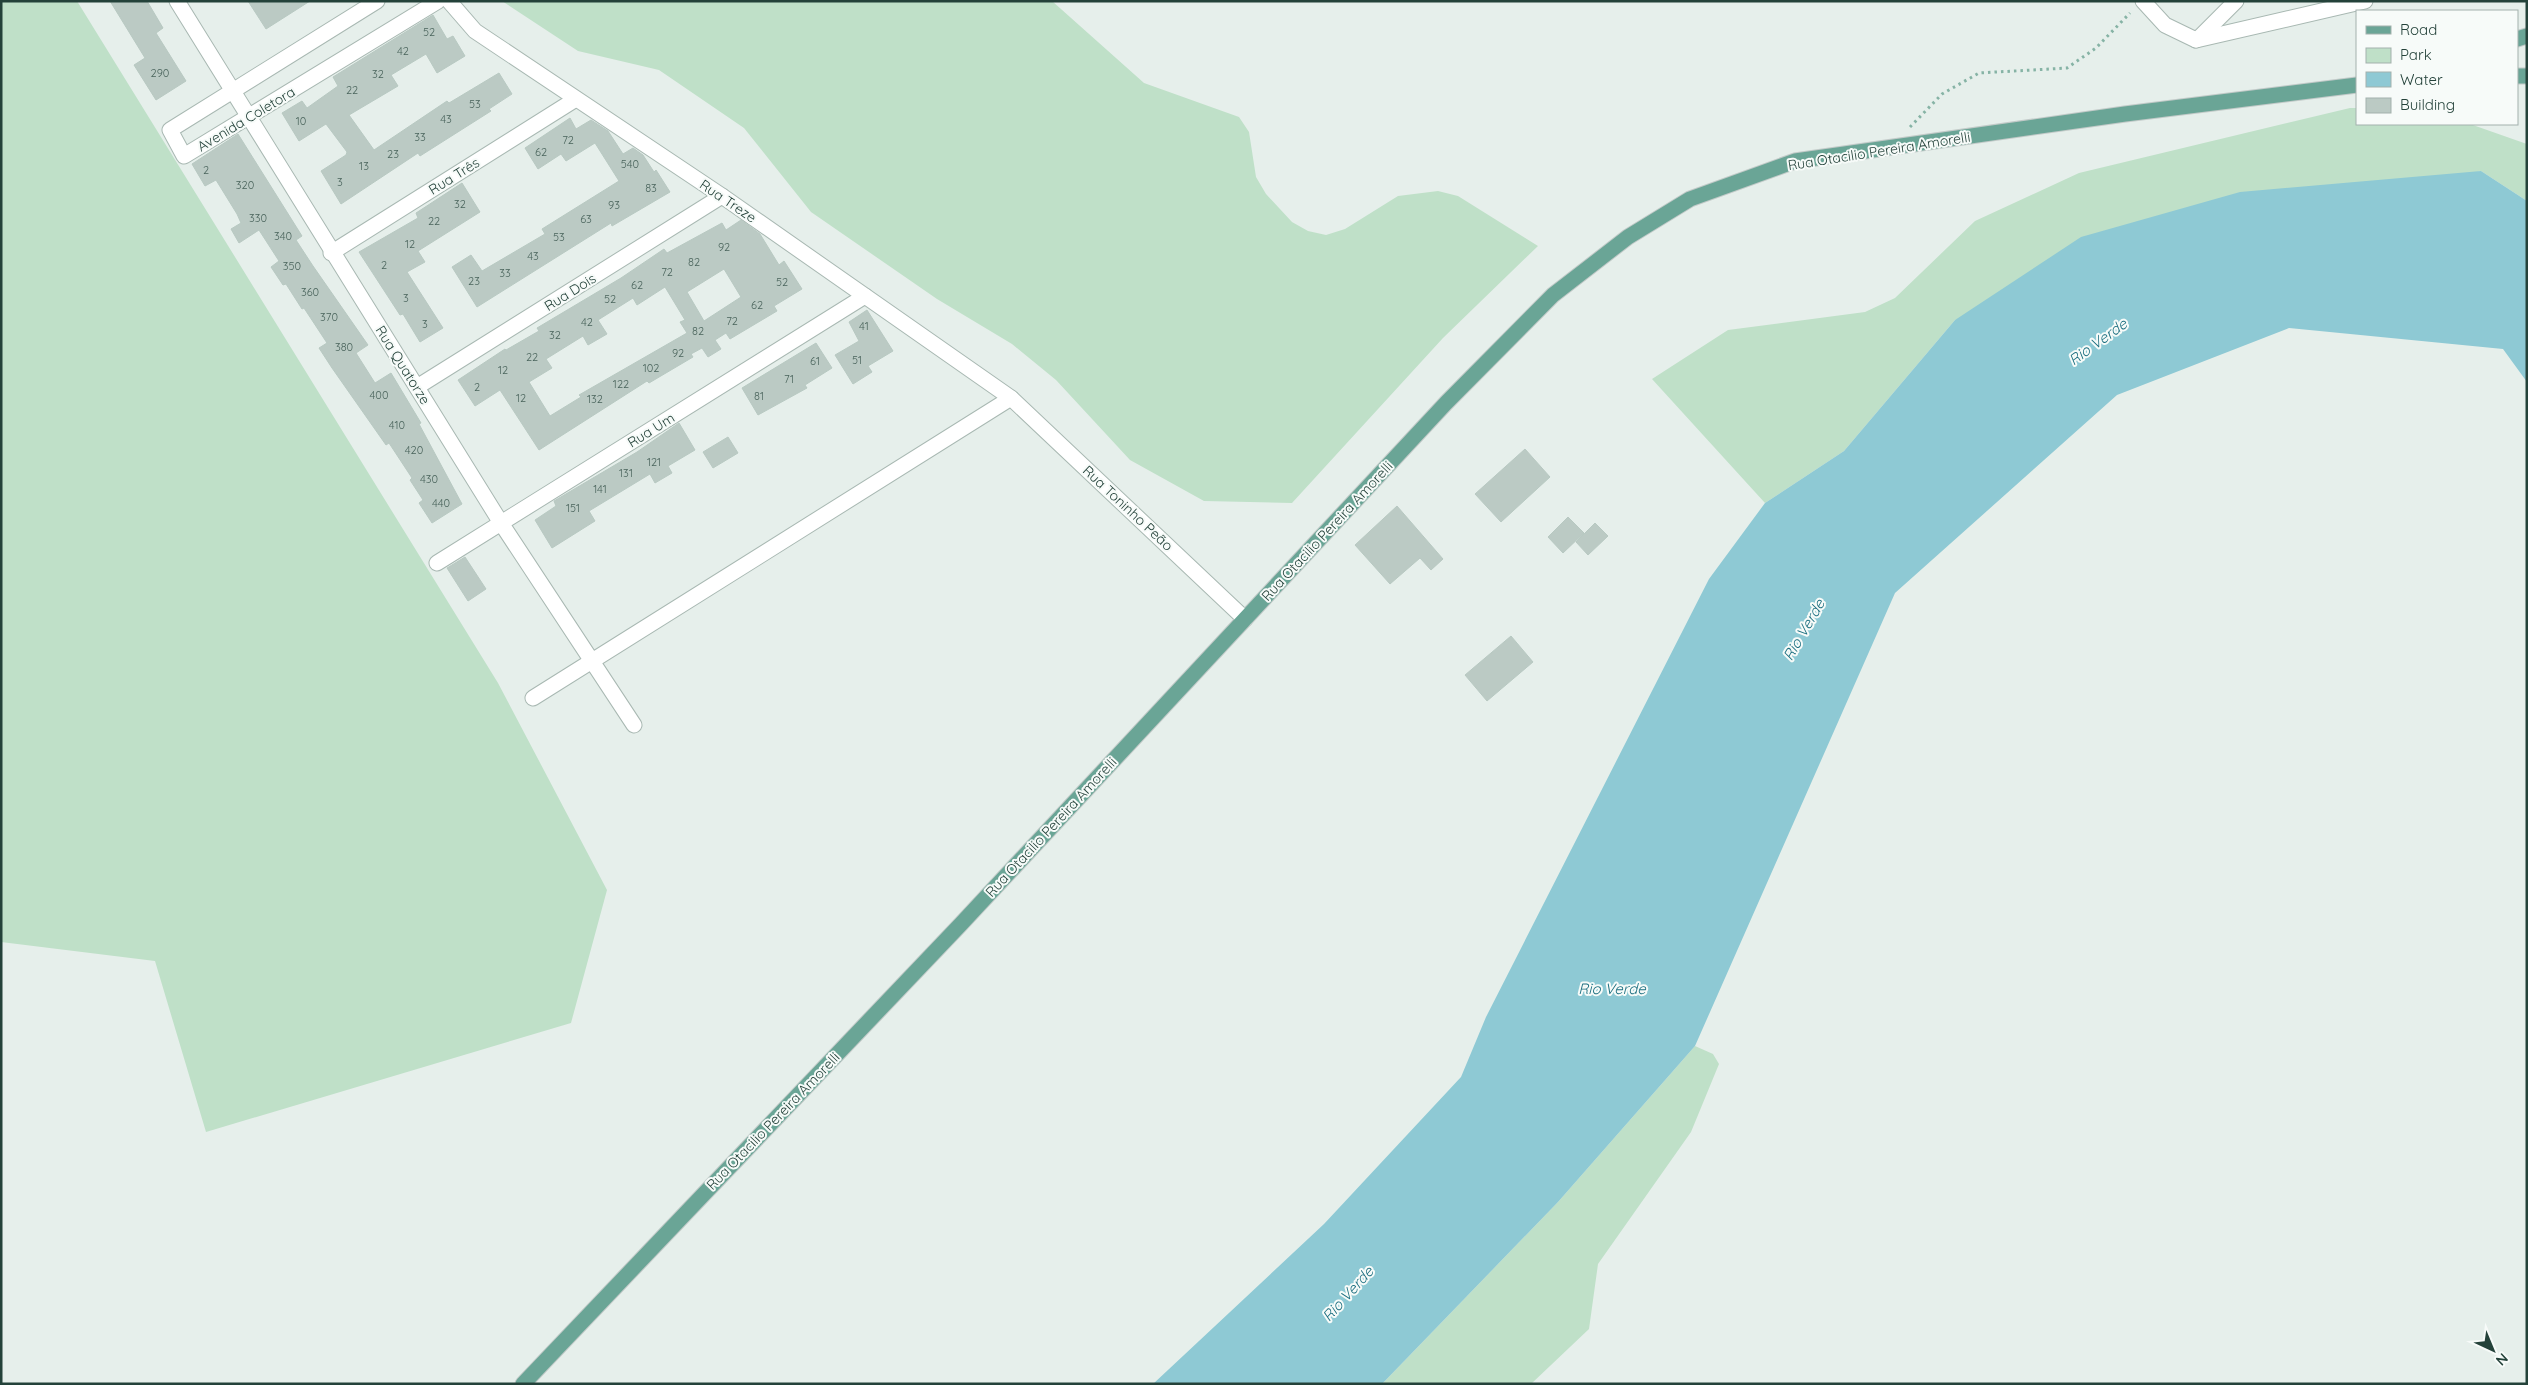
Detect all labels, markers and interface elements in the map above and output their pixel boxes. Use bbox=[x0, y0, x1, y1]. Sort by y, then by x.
legend bbox=[2356, 10, 2518, 125]
text: Road bbox=[2400, 20, 2437, 39]
house number: 52 bbox=[423, 25, 435, 39]
house number: 42 bbox=[397, 44, 409, 58]
text: Park bbox=[2400, 45, 2432, 64]
house number: 290 bbox=[151, 66, 169, 80]
house number: 32 bbox=[372, 67, 384, 81]
text: Water bbox=[2400, 70, 2443, 89]
street label: Avenida Coletora bbox=[194, 83, 298, 155]
house number: 22 bbox=[346, 83, 358, 97]
text: Building bbox=[2400, 95, 2455, 114]
house number: 53 bbox=[469, 97, 481, 111]
house number: 43 bbox=[440, 112, 452, 126]
house number: 10 bbox=[296, 114, 306, 128]
street label: Rua Otacilio Pereira Amorelli bbox=[1786, 128, 1972, 174]
house number: 33 bbox=[414, 130, 426, 144]
house number: 72 bbox=[562, 133, 574, 147]
house number: 62 bbox=[535, 145, 547, 159]
house number: 23 bbox=[387, 147, 399, 161]
street label: Rua Três bbox=[425, 153, 483, 199]
house number: 540 bbox=[621, 157, 639, 171]
house number: 13 bbox=[359, 159, 369, 173]
house number: 2 bbox=[203, 163, 209, 177]
house number: 3 bbox=[337, 175, 343, 189]
street label: Rua Treze bbox=[696, 175, 760, 227]
house number: 320 bbox=[236, 178, 254, 192]
house number: 83 bbox=[645, 181, 657, 195]
house number: 32 bbox=[454, 197, 466, 211]
house number: 93 bbox=[608, 198, 620, 212]
house number: 330 bbox=[249, 211, 267, 225]
house number: 63 bbox=[580, 212, 592, 226]
house number: 22 bbox=[428, 214, 440, 228]
house number: 340 bbox=[274, 229, 292, 243]
house number: 53 bbox=[553, 230, 565, 244]
house number: 12 bbox=[405, 237, 415, 251]
house number: 92 bbox=[718, 240, 730, 254]
house number: 43 bbox=[527, 249, 539, 263]
house number: 82 bbox=[688, 255, 700, 269]
house number: 2 bbox=[381, 258, 387, 272]
house number: 350 bbox=[283, 259, 301, 273]
house number: 72 bbox=[661, 265, 673, 279]
house number: 33 bbox=[499, 266, 511, 280]
street label: Rua Dois bbox=[541, 269, 599, 315]
house number: 23 bbox=[468, 274, 480, 288]
house number: 52 bbox=[776, 275, 788, 289]
house number: 62 bbox=[631, 278, 643, 292]
house number: 360 bbox=[301, 285, 319, 299]
house number: 3 bbox=[403, 291, 409, 305]
house number: 52 bbox=[604, 292, 616, 306]
house number: 62 bbox=[751, 298, 763, 312]
house number: 370 bbox=[320, 310, 338, 324]
house number: 72 bbox=[726, 314, 738, 328]
water label: Rio Verde bbox=[2065, 314, 2131, 369]
house number: 42 bbox=[581, 315, 593, 329]
house number: 3 bbox=[422, 317, 428, 331]
house number: 41 bbox=[859, 319, 869, 333]
street label: Rua Quatorze bbox=[372, 322, 434, 408]
house number: 82 bbox=[692, 324, 704, 338]
house number: 32 bbox=[549, 328, 561, 342]
house number: 380 bbox=[335, 340, 353, 354]
house number: 92 bbox=[672, 346, 684, 360]
house number: 22 bbox=[526, 350, 538, 364]
house number: 51 bbox=[852, 353, 862, 367]
house number: 61 bbox=[810, 354, 820, 368]
house number: 102 bbox=[643, 361, 659, 375]
house number: 12 bbox=[498, 363, 508, 377]
house number: 71 bbox=[784, 372, 794, 386]
house number: 122 bbox=[613, 377, 629, 391]
house number: 2 bbox=[474, 380, 480, 394]
house number: 400 bbox=[370, 388, 388, 402]
house number: 81 bbox=[754, 389, 764, 403]
house number: 12 bbox=[516, 391, 526, 405]
house number: 132 bbox=[587, 392, 603, 406]
street label: Rua Um bbox=[624, 409, 678, 451]
house number: 410 bbox=[389, 418, 405, 432]
house number: 420 bbox=[405, 443, 423, 457]
house number: 121 bbox=[647, 455, 661, 469]
street label: Rua Otacilio Pereira Amorelli bbox=[1257, 457, 1397, 605]
street label: Rua Toninho Peão bbox=[1079, 461, 1177, 555]
house number: 131 bbox=[619, 466, 633, 480]
house number: 430 bbox=[420, 472, 438, 486]
house number: 141 bbox=[593, 482, 607, 496]
house number: 440 bbox=[432, 496, 450, 510]
house number: 151 bbox=[566, 501, 580, 515]
water label: Rio Verde bbox=[1778, 595, 1829, 664]
street label: Rua Otacilio Pereira Amorelli bbox=[981, 753, 1121, 901]
water label: Rio Verde bbox=[1578, 979, 1646, 998]
street label: Rua Otacilio Pereira Amorelli bbox=[702, 1048, 844, 1194]
water label: Rio Verde bbox=[1318, 1262, 1378, 1325]
north arrow bbox=[2468, 1325, 2518, 1375]
text: N bbox=[2492, 1349, 2512, 1369]

